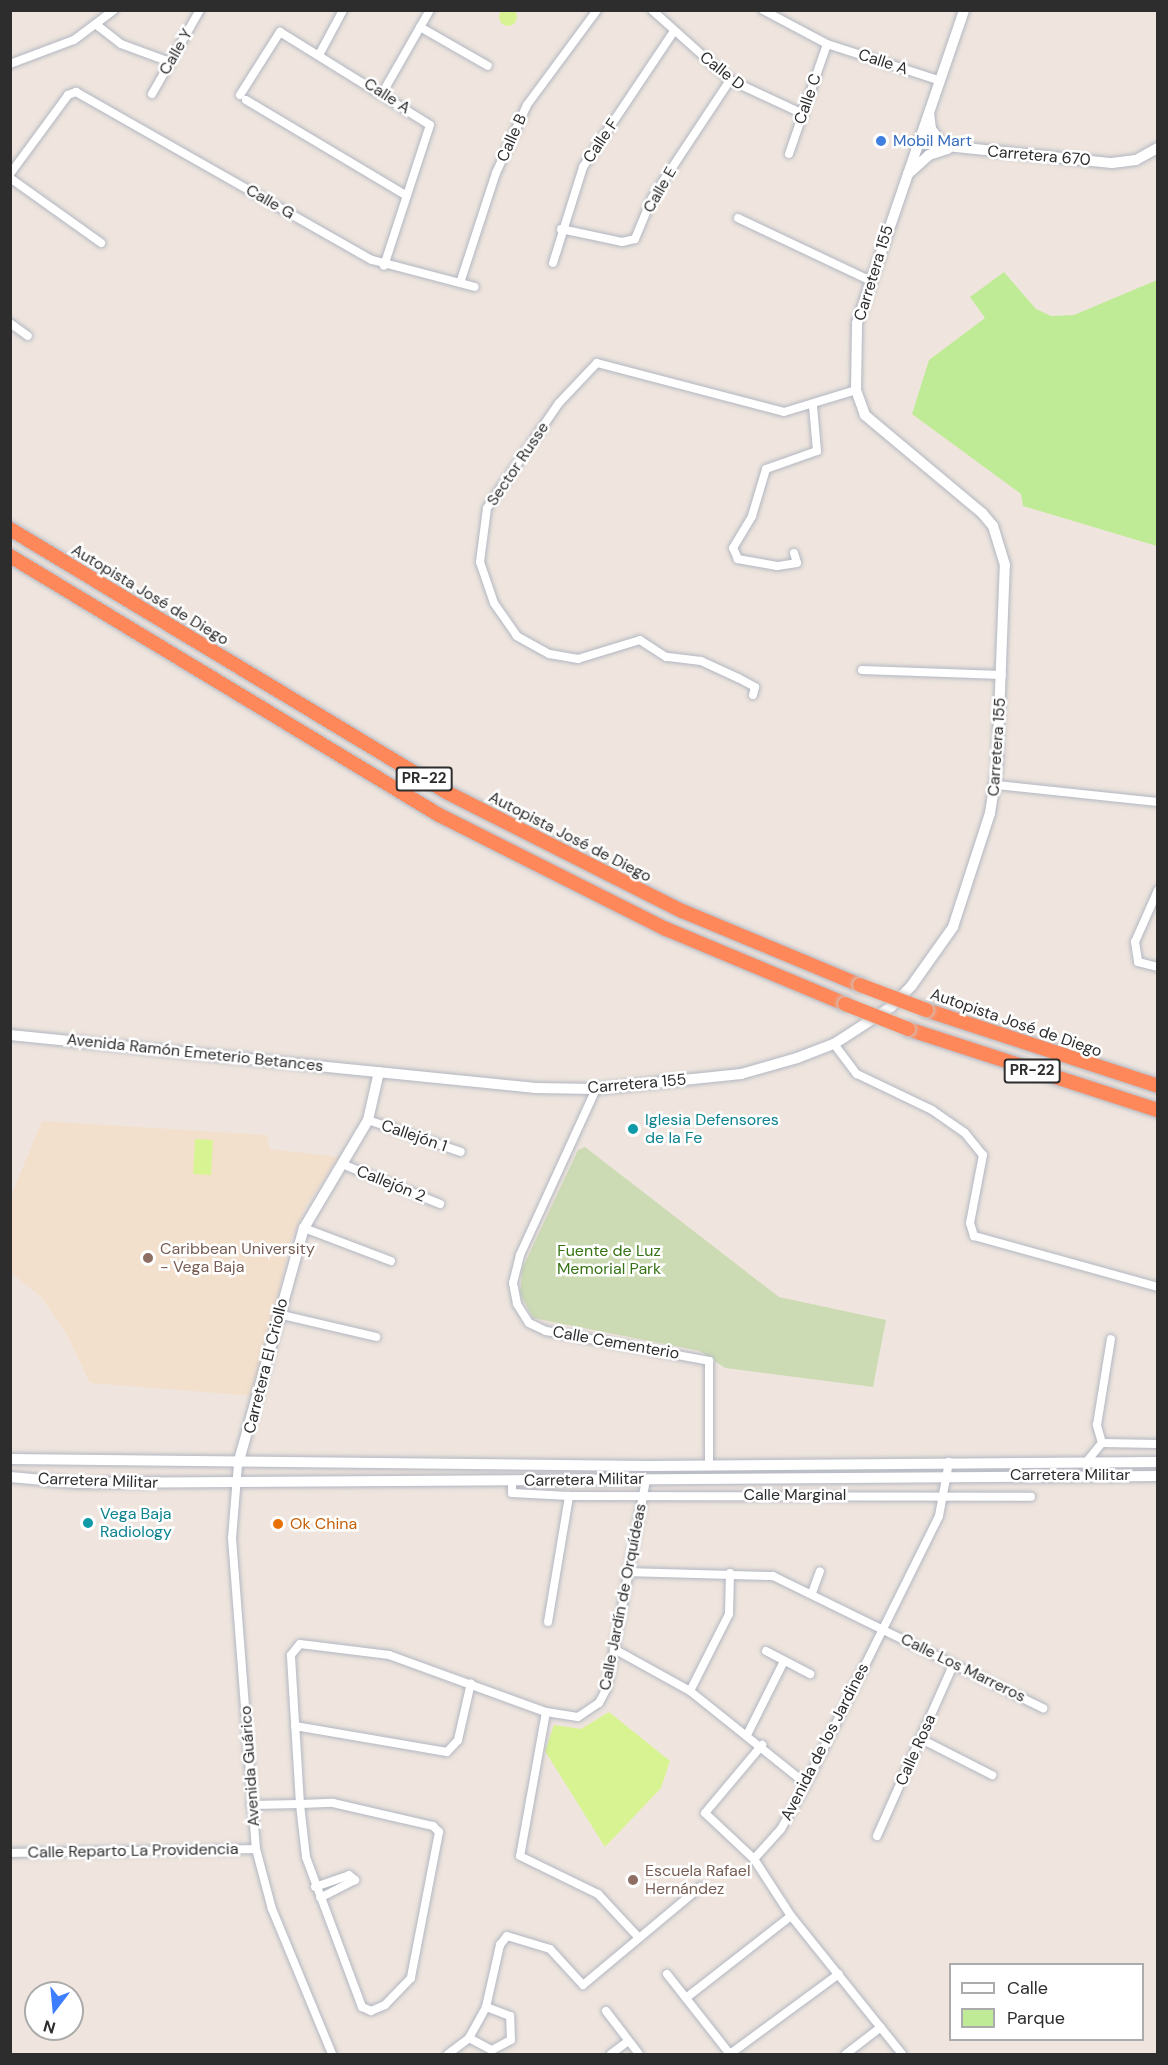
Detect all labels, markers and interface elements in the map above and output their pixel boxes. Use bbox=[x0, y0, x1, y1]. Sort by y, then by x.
street label: Calle Y bbox=[155, 26, 197, 78]
street label: Calle A bbox=[856, 45, 910, 79]
street label: Calle D bbox=[696, 48, 748, 94]
street label: Calle C bbox=[790, 71, 826, 127]
street label: Calle A bbox=[360, 74, 414, 118]
street label: Calle B bbox=[493, 111, 531, 165]
street label: Calle F bbox=[579, 115, 623, 167]
place label: Mobil Mart bbox=[893, 131, 972, 151]
marker: Mobil Mart bbox=[874, 134, 888, 148]
street label: Carretera 670 bbox=[987, 142, 1091, 170]
street label: Calle E bbox=[639, 164, 681, 216]
street label: Calle G bbox=[242, 180, 298, 224]
street label: Carretera 155 bbox=[850, 223, 898, 323]
street label: Sector Russe bbox=[483, 418, 553, 510]
street label: Autopista José de Diego bbox=[68, 540, 232, 650]
street label: Carretera 155 bbox=[984, 697, 1010, 797]
road number: PR-22 bbox=[396, 767, 452, 791]
street label: Autopista José de Diego bbox=[485, 788, 655, 886]
street label: Autopista José de Diego bbox=[928, 985, 1104, 1061]
street label: Avenida Ramón Emeterio Betances bbox=[66, 1030, 324, 1076]
road number: PR-22 bbox=[1004, 1059, 1060, 1083]
street label: Carretera 155 bbox=[587, 1070, 687, 1098]
place label: Iglesia Defensores de la Fe bbox=[645, 1110, 779, 1148]
street label: Callejón 1 bbox=[379, 1116, 449, 1156]
marker: Iglesia Defensores de la Fe bbox=[626, 1122, 640, 1136]
street label: Callejón 2 bbox=[354, 1162, 428, 1206]
place label: Caribbean University - Vega Baja bbox=[160, 1239, 315, 1277]
park label: Fuente de Luz Memorial Park bbox=[557, 1241, 661, 1279]
marker: Caribbean University - Vega Baja bbox=[141, 1251, 155, 1265]
street label: Carretera El Criollo bbox=[240, 1296, 292, 1436]
street label: Calle Cementerio bbox=[551, 1322, 681, 1364]
street label: Carretera Militar bbox=[1010, 1465, 1130, 1485]
street label: Carretera Militar bbox=[38, 1469, 158, 1493]
street label: Carretera Militar bbox=[524, 1469, 644, 1491]
street label: Calle Marginal bbox=[744, 1485, 846, 1505]
street label: Calle Jardín de Orquídeas bbox=[595, 1502, 651, 1692]
place label: Vega Baja Radiology bbox=[100, 1504, 172, 1542]
place label: Ok China bbox=[290, 1514, 357, 1534]
marker: Vega Baja Radiology bbox=[81, 1516, 95, 1530]
marker: Ok China bbox=[271, 1517, 285, 1531]
street label: Calle Los Marreros bbox=[897, 1629, 1029, 1707]
street label: Avenida de los Jardines bbox=[777, 1660, 873, 1824]
street label: Avenida Guárico bbox=[236, 1705, 264, 1827]
street label: Calle Rosa bbox=[892, 1711, 940, 1789]
street label: Calle Reparto La Providencia bbox=[27, 1840, 239, 1862]
place label: Escuela Rafael Hernández bbox=[645, 1861, 750, 1899]
marker: Escuela Rafael Hernández bbox=[626, 1873, 640, 1887]
legend bbox=[949, 1963, 1144, 2041]
text: Calle bbox=[1007, 1976, 1048, 2000]
north arrow bbox=[24, 1981, 84, 2041]
text: Parque bbox=[1007, 2006, 1065, 2030]
text: N bbox=[41, 2015, 58, 2039]

